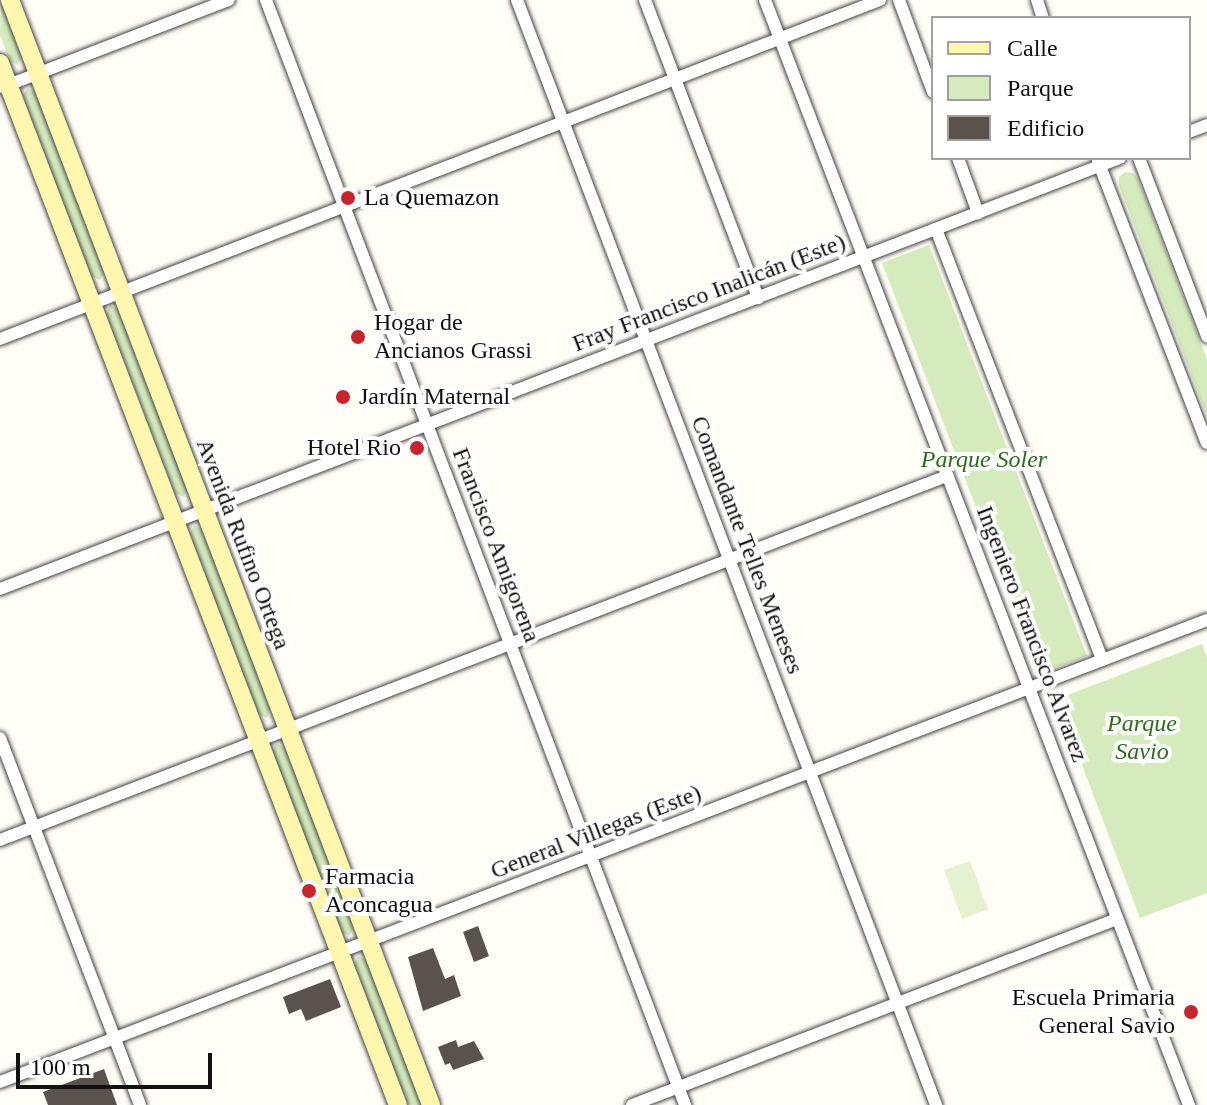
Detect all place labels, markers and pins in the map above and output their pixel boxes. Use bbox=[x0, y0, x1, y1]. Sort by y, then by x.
place label: La Quemazon bbox=[364, 184, 499, 212]
marker: La Quemazon bbox=[339, 189, 357, 207]
place label: Hogar de Ancianos Grassi bbox=[374, 309, 532, 365]
marker: Hogar de Ancianos Grassi bbox=[349, 328, 367, 346]
place label: Jardín Maternal bbox=[359, 383, 510, 411]
marker: Jardín Maternal bbox=[334, 388, 352, 406]
place label: Hotel Rio bbox=[307, 434, 401, 462]
marker: Hotel Rio bbox=[408, 439, 426, 457]
place label: Farmacia Aconcagua bbox=[325, 863, 433, 919]
marker: Farmacia Aconcagua bbox=[300, 882, 318, 900]
place label: Escuela Primaria General Savio bbox=[1012, 984, 1175, 1040]
marker: Escuela Primaria General Savio bbox=[1182, 1003, 1200, 1021]

